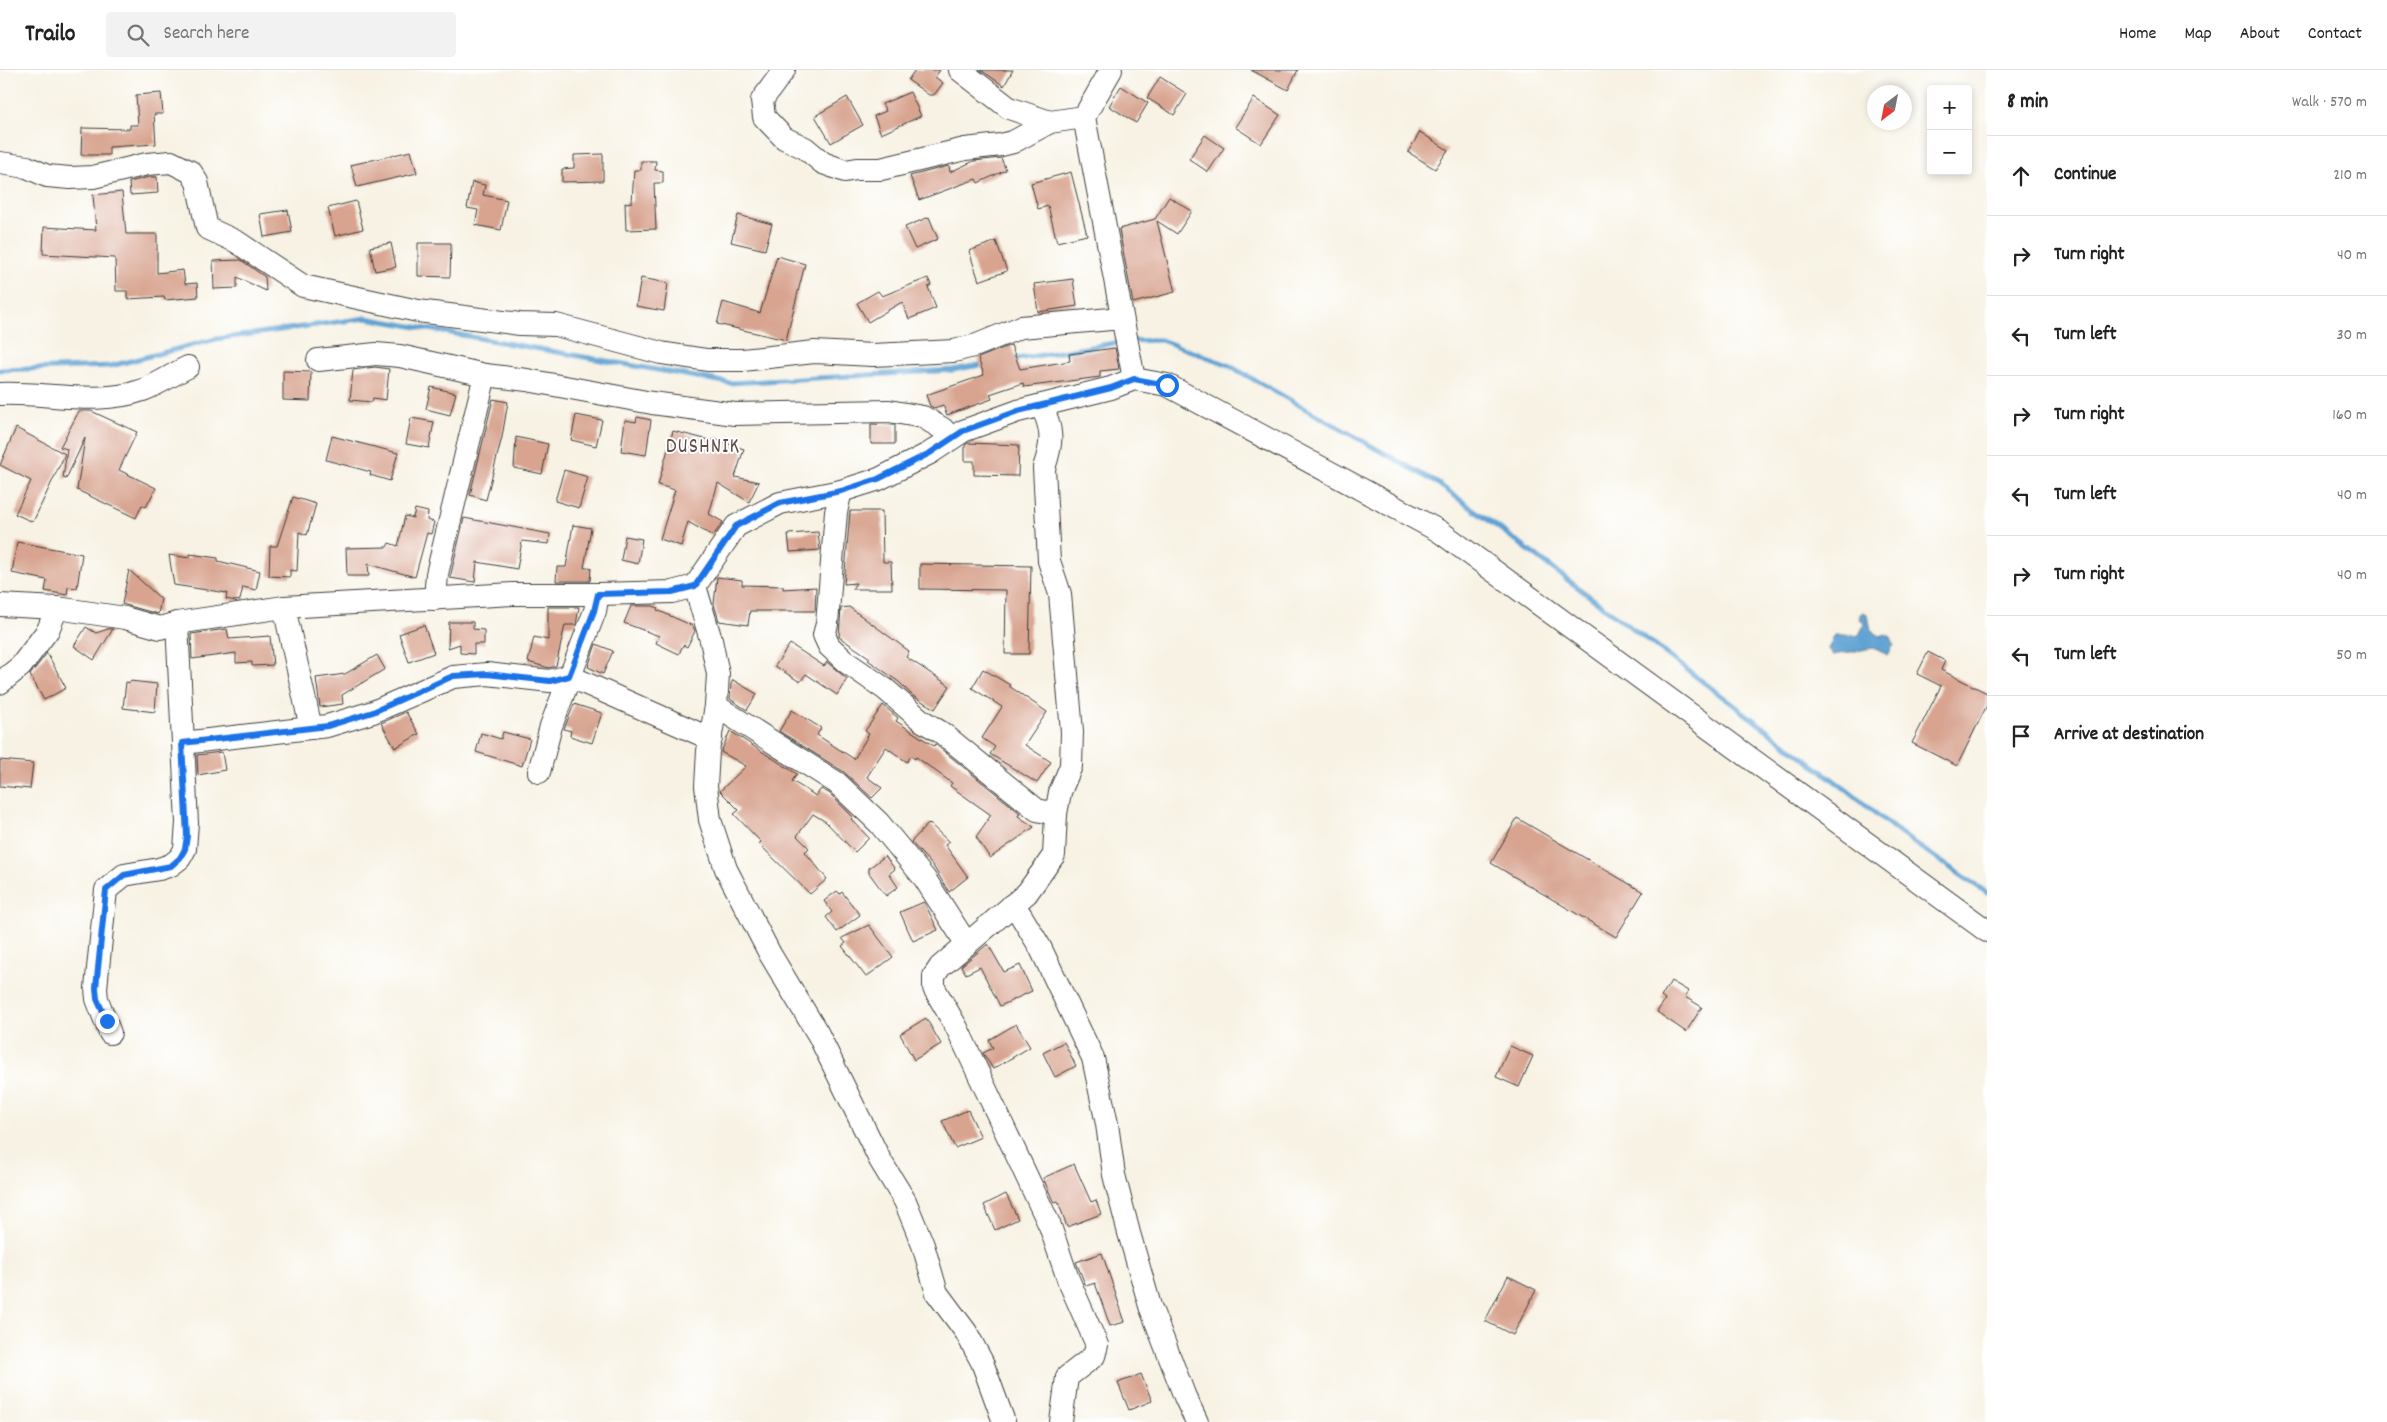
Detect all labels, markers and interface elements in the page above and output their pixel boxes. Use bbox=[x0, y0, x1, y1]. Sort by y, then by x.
search box bbox=[106, 12, 456, 57]
text: Trailo bbox=[25, 18, 76, 52]
icon: search bbox=[124, 21, 152, 49]
text: Search here bbox=[164, 21, 249, 48]
text: Home bbox=[2119, 22, 2156, 47]
text: Map bbox=[2184, 22, 2212, 47]
text: About bbox=[2240, 22, 2280, 47]
text: Contact bbox=[2308, 22, 2362, 47]
north arrow bbox=[1867, 85, 1912, 130]
map controls bbox=[1927, 85, 1972, 175]
button: + bbox=[1927, 85, 1972, 130]
text: 8 min bbox=[2007, 88, 2048, 118]
text: Walk · 570 m bbox=[2292, 91, 2367, 114]
button: − bbox=[1927, 130, 1972, 175]
icon: ahead bbox=[2007, 162, 2035, 190]
text: Continue bbox=[2054, 162, 2116, 189]
text: 210 m bbox=[2333, 164, 2367, 187]
icon: right bbox=[2007, 242, 2035, 270]
text: Turn right bbox=[2054, 242, 2125, 269]
text: 40 m bbox=[2337, 244, 2367, 267]
icon: left bbox=[2007, 322, 2035, 350]
text: Turn left bbox=[2054, 322, 2117, 349]
text: 30 m bbox=[2337, 324, 2367, 347]
route start bbox=[1156, 374, 1179, 397]
icon: right bbox=[2007, 402, 2035, 430]
text: Turn right bbox=[2054, 402, 2125, 429]
text: 160 m bbox=[2332, 404, 2367, 427]
district label: DUSHNIK bbox=[666, 433, 740, 463]
icon: left bbox=[2007, 482, 2035, 510]
text: Turn left bbox=[2054, 482, 2117, 509]
text: 40 m bbox=[2337, 484, 2367, 507]
icon: right bbox=[2007, 562, 2035, 590]
text: Turn right bbox=[2054, 562, 2125, 589]
text: 40 m bbox=[2337, 564, 2367, 587]
icon: left bbox=[2007, 642, 2035, 670]
text: Turn left bbox=[2054, 642, 2117, 669]
text: 50 m bbox=[2336, 644, 2367, 667]
icon: arrive bbox=[2007, 722, 2035, 750]
text: Arrive at destination bbox=[2054, 722, 2204, 749]
route end bbox=[96, 1010, 119, 1033]

